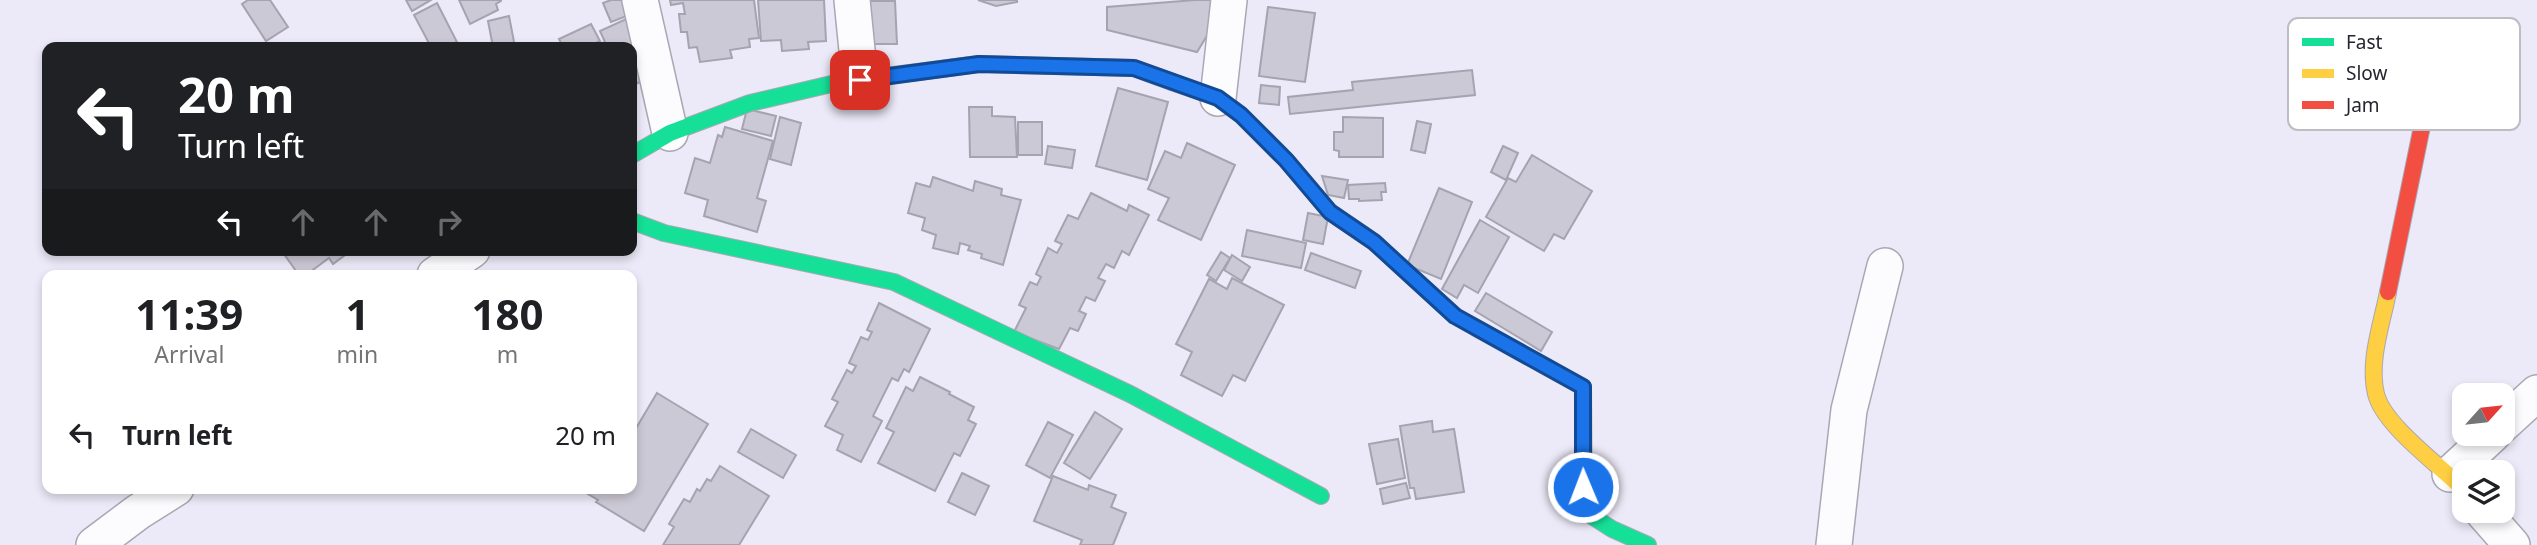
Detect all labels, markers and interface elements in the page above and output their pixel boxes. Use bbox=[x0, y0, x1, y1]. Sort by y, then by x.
legend bbox=[2288, 18, 2520, 130]
text: Fast bbox=[2346, 29, 2383, 55]
pin bbox=[830, 50, 890, 110]
text: Slow bbox=[2346, 60, 2387, 86]
text: 20 m bbox=[178, 61, 295, 127]
icon: arrive bbox=[841, 61, 879, 99]
icon: left bbox=[63, 70, 154, 161]
text: Jam bbox=[2344, 92, 2380, 118]
text: Turn left bbox=[178, 124, 304, 167]
icon: left bbox=[211, 203, 249, 241]
icon: ahead bbox=[284, 203, 322, 241]
icon: ahead bbox=[357, 203, 395, 241]
icon: right bbox=[430, 203, 468, 241]
text: 11:39 bbox=[135, 285, 243, 342]
text: 1 bbox=[345, 285, 369, 342]
text: 180 bbox=[472, 285, 544, 342]
text: Arrival bbox=[154, 338, 224, 370]
text: min bbox=[337, 338, 378, 370]
text: m bbox=[497, 338, 518, 370]
north arrow bbox=[2452, 383, 2515, 446]
map controls bbox=[2452, 383, 2515, 523]
icon: left bbox=[63, 416, 101, 454]
text: Turn left bbox=[122, 417, 233, 453]
text: 20 m bbox=[555, 417, 616, 453]
position arrow bbox=[1546, 450, 1620, 524]
button: layers bbox=[2452, 460, 2515, 523]

